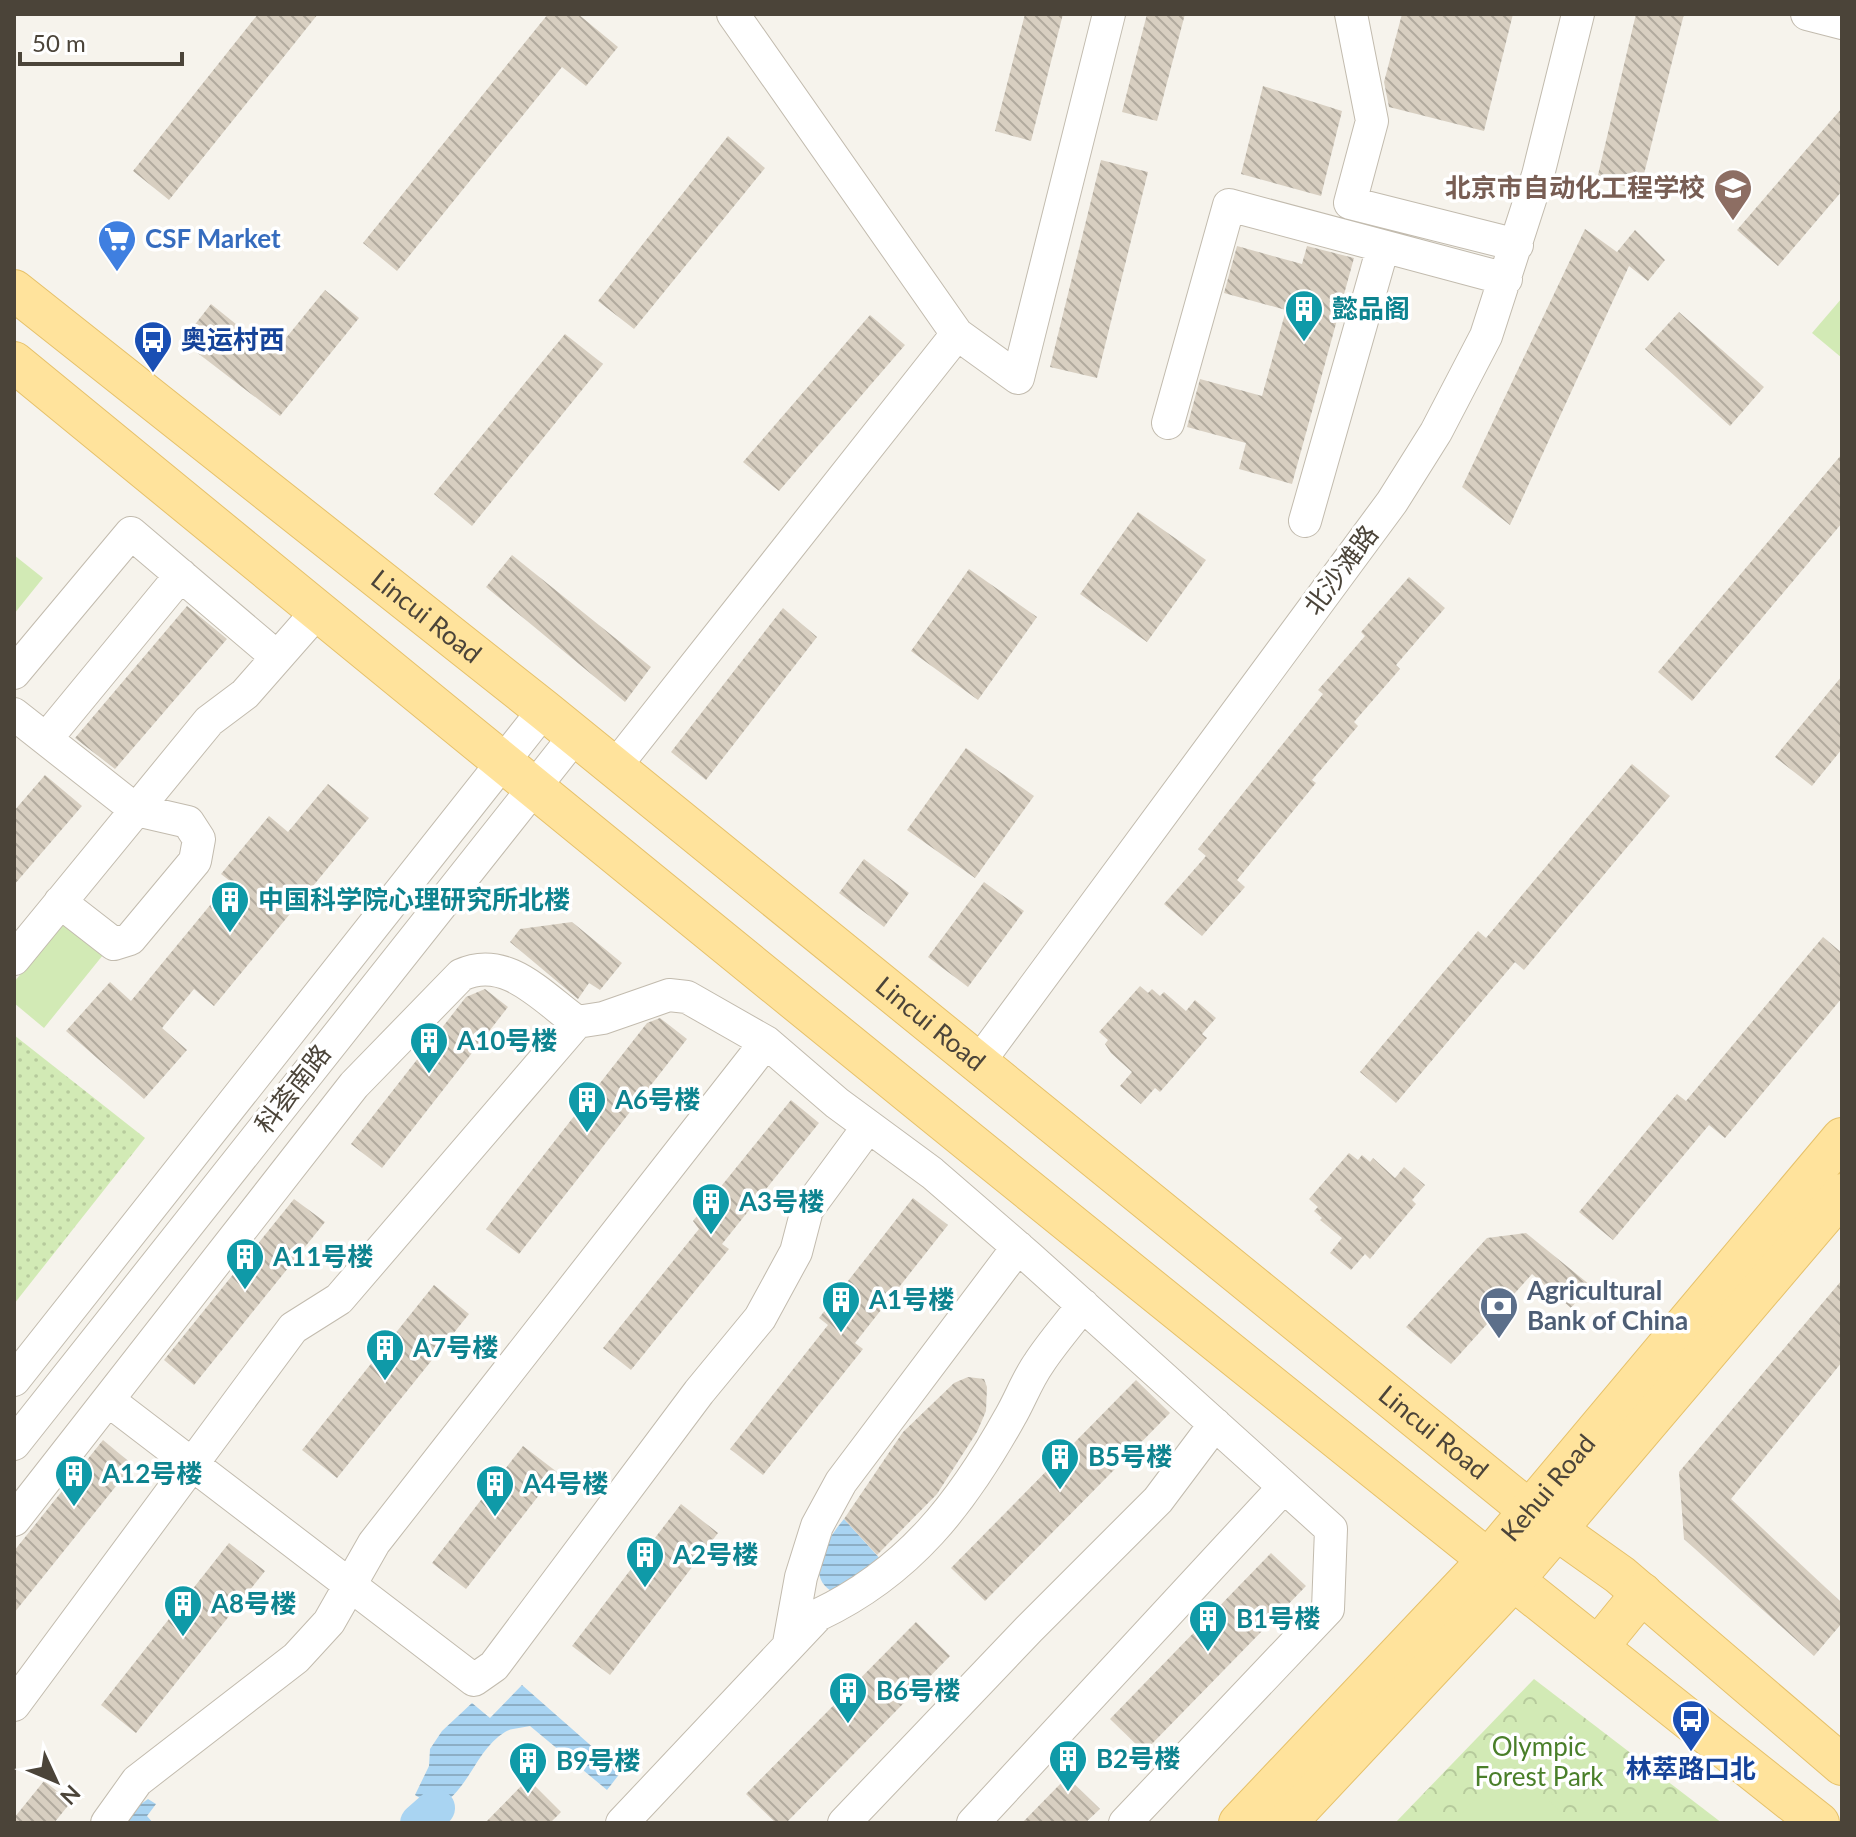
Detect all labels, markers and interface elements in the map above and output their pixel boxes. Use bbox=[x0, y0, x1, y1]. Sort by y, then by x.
scale bar bbox=[20, 16, 182, 66]
text: 50 m bbox=[32, 28, 86, 57]
school or university icon: 北京市自动化工程学校 bbox=[1712, 167, 1754, 222]
place label: 北京市自动化工程学校 bbox=[1445, 171, 1705, 203]
supermarket icon: CSF Market bbox=[96, 218, 138, 273]
place label: CSF Market bbox=[145, 222, 281, 254]
building icon: 懿品阁 bbox=[1283, 288, 1325, 343]
place label: 懿品阁 bbox=[1332, 292, 1410, 324]
bus stop icon: 奥运村西 bbox=[132, 319, 174, 374]
place label: 奥运村西 bbox=[181, 323, 285, 355]
street label: 北沙滩路 bbox=[1296, 518, 1384, 621]
street label: Lincui Road bbox=[365, 562, 488, 669]
building icon: 中国科学院心理研究所北楼 bbox=[209, 879, 251, 934]
place label: 中国科学院心理研究所北楼 bbox=[258, 883, 570, 915]
street label: Lincui Road bbox=[870, 969, 992, 1077]
building icon: A10号楼 bbox=[408, 1020, 450, 1075]
place label: A10号楼 bbox=[456, 1024, 557, 1056]
street label: 科荟南路 bbox=[248, 1038, 337, 1139]
building icon: A6号楼 bbox=[566, 1079, 608, 1134]
place label: A6号楼 bbox=[614, 1083, 700, 1115]
building icon: A3号楼 bbox=[690, 1181, 732, 1236]
place label: A3号楼 bbox=[738, 1185, 824, 1217]
building icon: A11号楼 bbox=[224, 1236, 266, 1291]
place label: A11号楼 bbox=[272, 1240, 373, 1272]
place label: Agricultural Bank of China bbox=[1526, 1274, 1688, 1336]
building icon: A1号楼 bbox=[820, 1279, 862, 1334]
place label: A1号楼 bbox=[868, 1283, 954, 1315]
bank icon: Agricultural Bank of China bbox=[1478, 1285, 1520, 1340]
building icon: A7号楼 bbox=[364, 1327, 406, 1382]
place label: A7号楼 bbox=[412, 1331, 498, 1363]
street label: Lincui Road bbox=[1373, 1378, 1495, 1486]
street label: Kehui Road bbox=[1494, 1427, 1601, 1547]
building icon: B5号楼 bbox=[1039, 1436, 1081, 1491]
place label: B5号楼 bbox=[1088, 1440, 1172, 1472]
building icon: A12号楼 bbox=[53, 1453, 95, 1508]
place label: A12号楼 bbox=[101, 1457, 202, 1489]
building icon: A4号楼 bbox=[474, 1463, 516, 1518]
place label: A4号楼 bbox=[522, 1467, 608, 1499]
building icon: A2号楼 bbox=[624, 1534, 666, 1589]
place label: A2号楼 bbox=[672, 1538, 758, 1570]
building icon: A8号楼 bbox=[162, 1583, 204, 1638]
place label: A8号楼 bbox=[210, 1587, 296, 1619]
building icon: B1号楼 bbox=[1187, 1598, 1229, 1653]
place label: B1号楼 bbox=[1236, 1602, 1320, 1634]
building icon: B6号楼 bbox=[827, 1670, 869, 1725]
place label: B6号楼 bbox=[876, 1674, 960, 1706]
bus stop icon: 林萃路口北 bbox=[1670, 1698, 1712, 1753]
park label: Olympic Forest Park bbox=[1475, 1730, 1604, 1792]
building icon: B2号楼 bbox=[1047, 1738, 1089, 1793]
building icon: B9号楼 bbox=[507, 1740, 549, 1795]
north arrow bbox=[16, 1741, 96, 1821]
place label: B2号楼 bbox=[1096, 1742, 1180, 1774]
place label: B9号楼 bbox=[556, 1744, 640, 1776]
place label: 林萃路口北 bbox=[1626, 1752, 1756, 1784]
text: N bbox=[55, 1780, 86, 1811]

